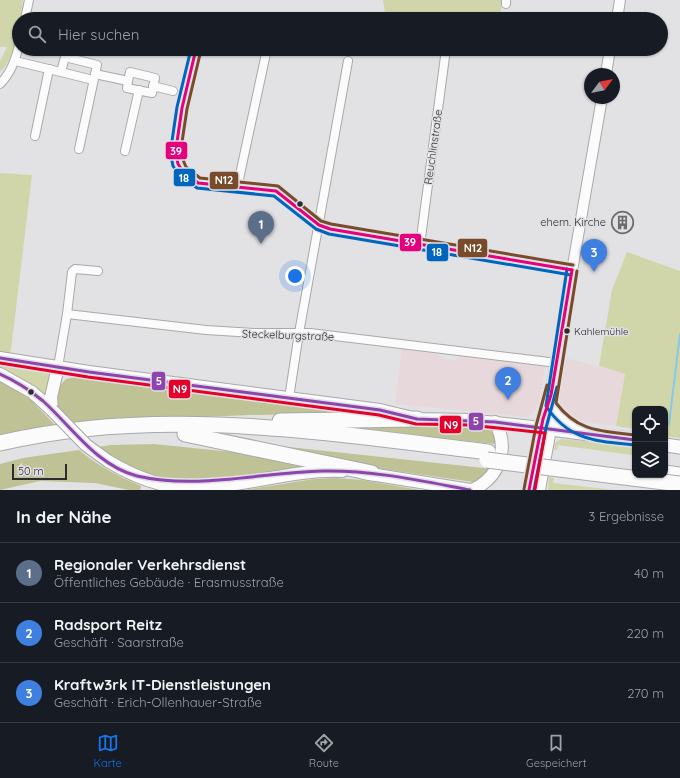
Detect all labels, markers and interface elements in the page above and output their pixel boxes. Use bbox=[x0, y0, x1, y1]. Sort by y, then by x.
search box bbox=[12, 12, 668, 56]
icon: search bbox=[26, 23, 48, 45]
text: Hier suchen bbox=[58, 25, 139, 44]
north arrow bbox=[584, 68, 620, 104]
street label: Reuchlinstraße bbox=[421, 109, 445, 185]
line badge: 39 bbox=[165, 141, 188, 160]
text: 39 bbox=[170, 144, 182, 158]
line badge: 18 bbox=[173, 168, 196, 187]
text: 18 bbox=[179, 171, 189, 185]
line badge: N12 bbox=[209, 171, 239, 190]
text: N12 bbox=[215, 173, 233, 187]
unlabelled marker bbox=[295, 199, 305, 209]
building icon: ehem. Kirche bbox=[609, 209, 635, 235]
pin: 1 bbox=[248, 211, 274, 244]
place label: ehem. Kirche bbox=[540, 215, 606, 229]
line badge: 39 bbox=[399, 233, 422, 252]
text: 39 bbox=[404, 235, 416, 249]
line badge: N12 bbox=[457, 238, 488, 258]
pin: 3 bbox=[581, 239, 607, 272]
text: N12 bbox=[464, 241, 482, 255]
line badge: 18 bbox=[426, 243, 449, 262]
text: 18 bbox=[432, 245, 442, 259]
your location bbox=[285, 266, 305, 286]
place label: Kahlemühle bbox=[574, 325, 629, 338]
street label: Steckelburgstraße bbox=[242, 326, 334, 344]
marker: Kahlemühle bbox=[562, 326, 572, 336]
pin: 2 bbox=[495, 367, 521, 400]
line badge: 5 bbox=[151, 371, 166, 391]
text: 5 bbox=[156, 374, 162, 388]
line badge: N9 bbox=[168, 379, 191, 399]
text: N9 bbox=[173, 382, 187, 396]
unlabelled marker bbox=[26, 387, 36, 397]
map controls bbox=[632, 406, 668, 478]
button: locate bbox=[632, 406, 668, 442]
line badge: 5 bbox=[468, 412, 484, 431]
text: 5 bbox=[473, 414, 479, 428]
line badge: N9 bbox=[439, 415, 462, 434]
text: N9 bbox=[444, 418, 458, 432]
button: layers bbox=[632, 442, 668, 478]
scale bar bbox=[12, 462, 67, 481]
text: 50 m bbox=[18, 464, 44, 478]
text: In der Nähe bbox=[16, 506, 112, 527]
text: 3 Ergebnisse bbox=[589, 508, 664, 524]
text: Regionaler Verkehrsdienst bbox=[54, 555, 246, 574]
text: 1 bbox=[26, 565, 32, 581]
text: 40 m bbox=[634, 565, 664, 581]
text: Öffentliches Gebäude · Erasmusstraße bbox=[54, 574, 284, 590]
text: Radsport Reitz bbox=[54, 615, 162, 634]
text: 2 bbox=[25, 625, 33, 641]
text: 220 m bbox=[626, 625, 664, 641]
text: Geschäft · Saarstraße bbox=[54, 634, 184, 650]
text: Kraftw3rk IT-Dienstleistungen bbox=[54, 675, 271, 694]
text: 3 bbox=[26, 685, 32, 701]
text: 270 m bbox=[627, 685, 664, 701]
text: Geschäft · Erich-Ollenhauer-Straße bbox=[54, 694, 262, 710]
tab: Karte bbox=[94, 732, 122, 770]
tab: Route bbox=[309, 732, 339, 770]
tab: Gespeichert bbox=[526, 732, 586, 770]

